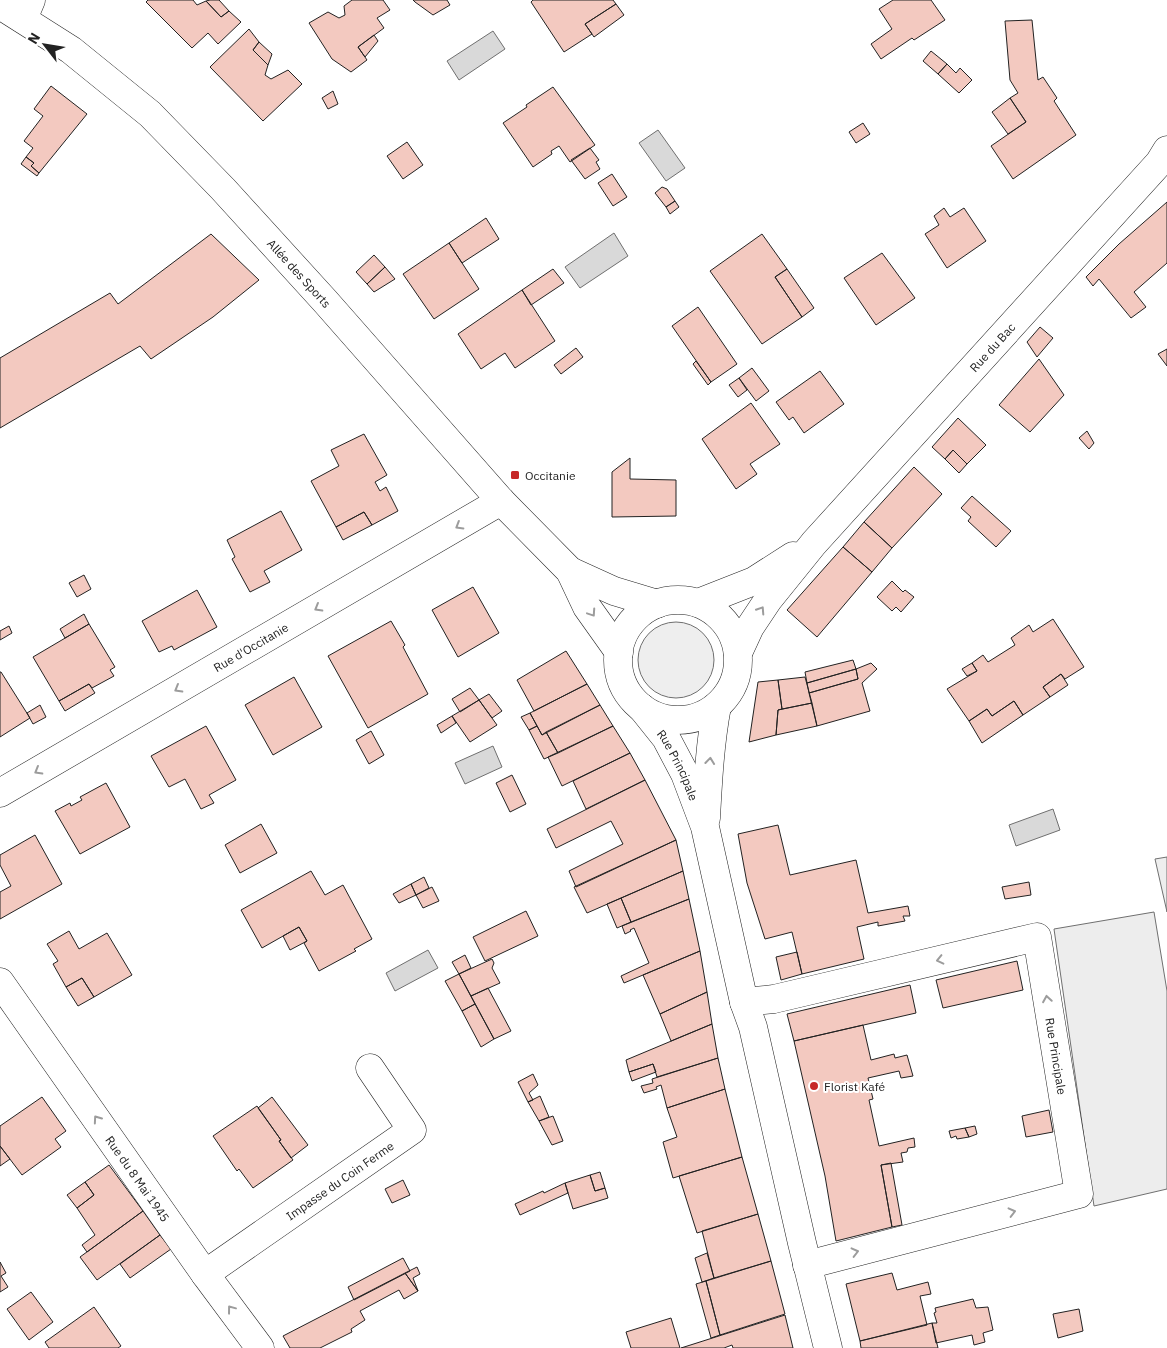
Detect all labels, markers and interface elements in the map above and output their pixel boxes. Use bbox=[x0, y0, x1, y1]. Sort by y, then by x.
north arrow bbox=[20, 20, 70, 70]
text: N bbox=[24, 29, 44, 47]
street label: Allée des Sports bbox=[264, 236, 335, 311]
street label: Rue du Bac bbox=[966, 319, 1018, 375]
place label: Occitanie bbox=[525, 468, 576, 483]
marker: Occitanie bbox=[509, 469, 521, 481]
one-way arrow bbox=[455, 519, 464, 529]
one-way arrow bbox=[315, 601, 324, 611]
one-way arrow bbox=[755, 606, 765, 615]
one-way arrow bbox=[586, 608, 595, 617]
street label: Rue d'Occitanie bbox=[210, 619, 291, 675]
one-way arrow bbox=[175, 683, 184, 693]
street label: Rue Principale bbox=[654, 726, 702, 803]
one-way arrow bbox=[704, 757, 715, 765]
one-way arrow bbox=[34, 765, 43, 775]
one-way arrow bbox=[935, 954, 944, 965]
one-way arrow bbox=[1043, 995, 1053, 1003]
street label: Rue Principale bbox=[1043, 1017, 1070, 1096]
place label: Florist Kafé bbox=[824, 1079, 886, 1094]
marker: Florist Kafé bbox=[808, 1080, 820, 1092]
one-way arrow bbox=[94, 1115, 103, 1125]
street label: Rue du 8 Mai 1945 bbox=[103, 1133, 173, 1224]
street label: Impasse du Coin Ferme bbox=[283, 1137, 397, 1223]
one-way arrow bbox=[1007, 1207, 1016, 1218]
one-way arrow bbox=[850, 1248, 858, 1258]
one-way arrow bbox=[228, 1305, 237, 1315]

